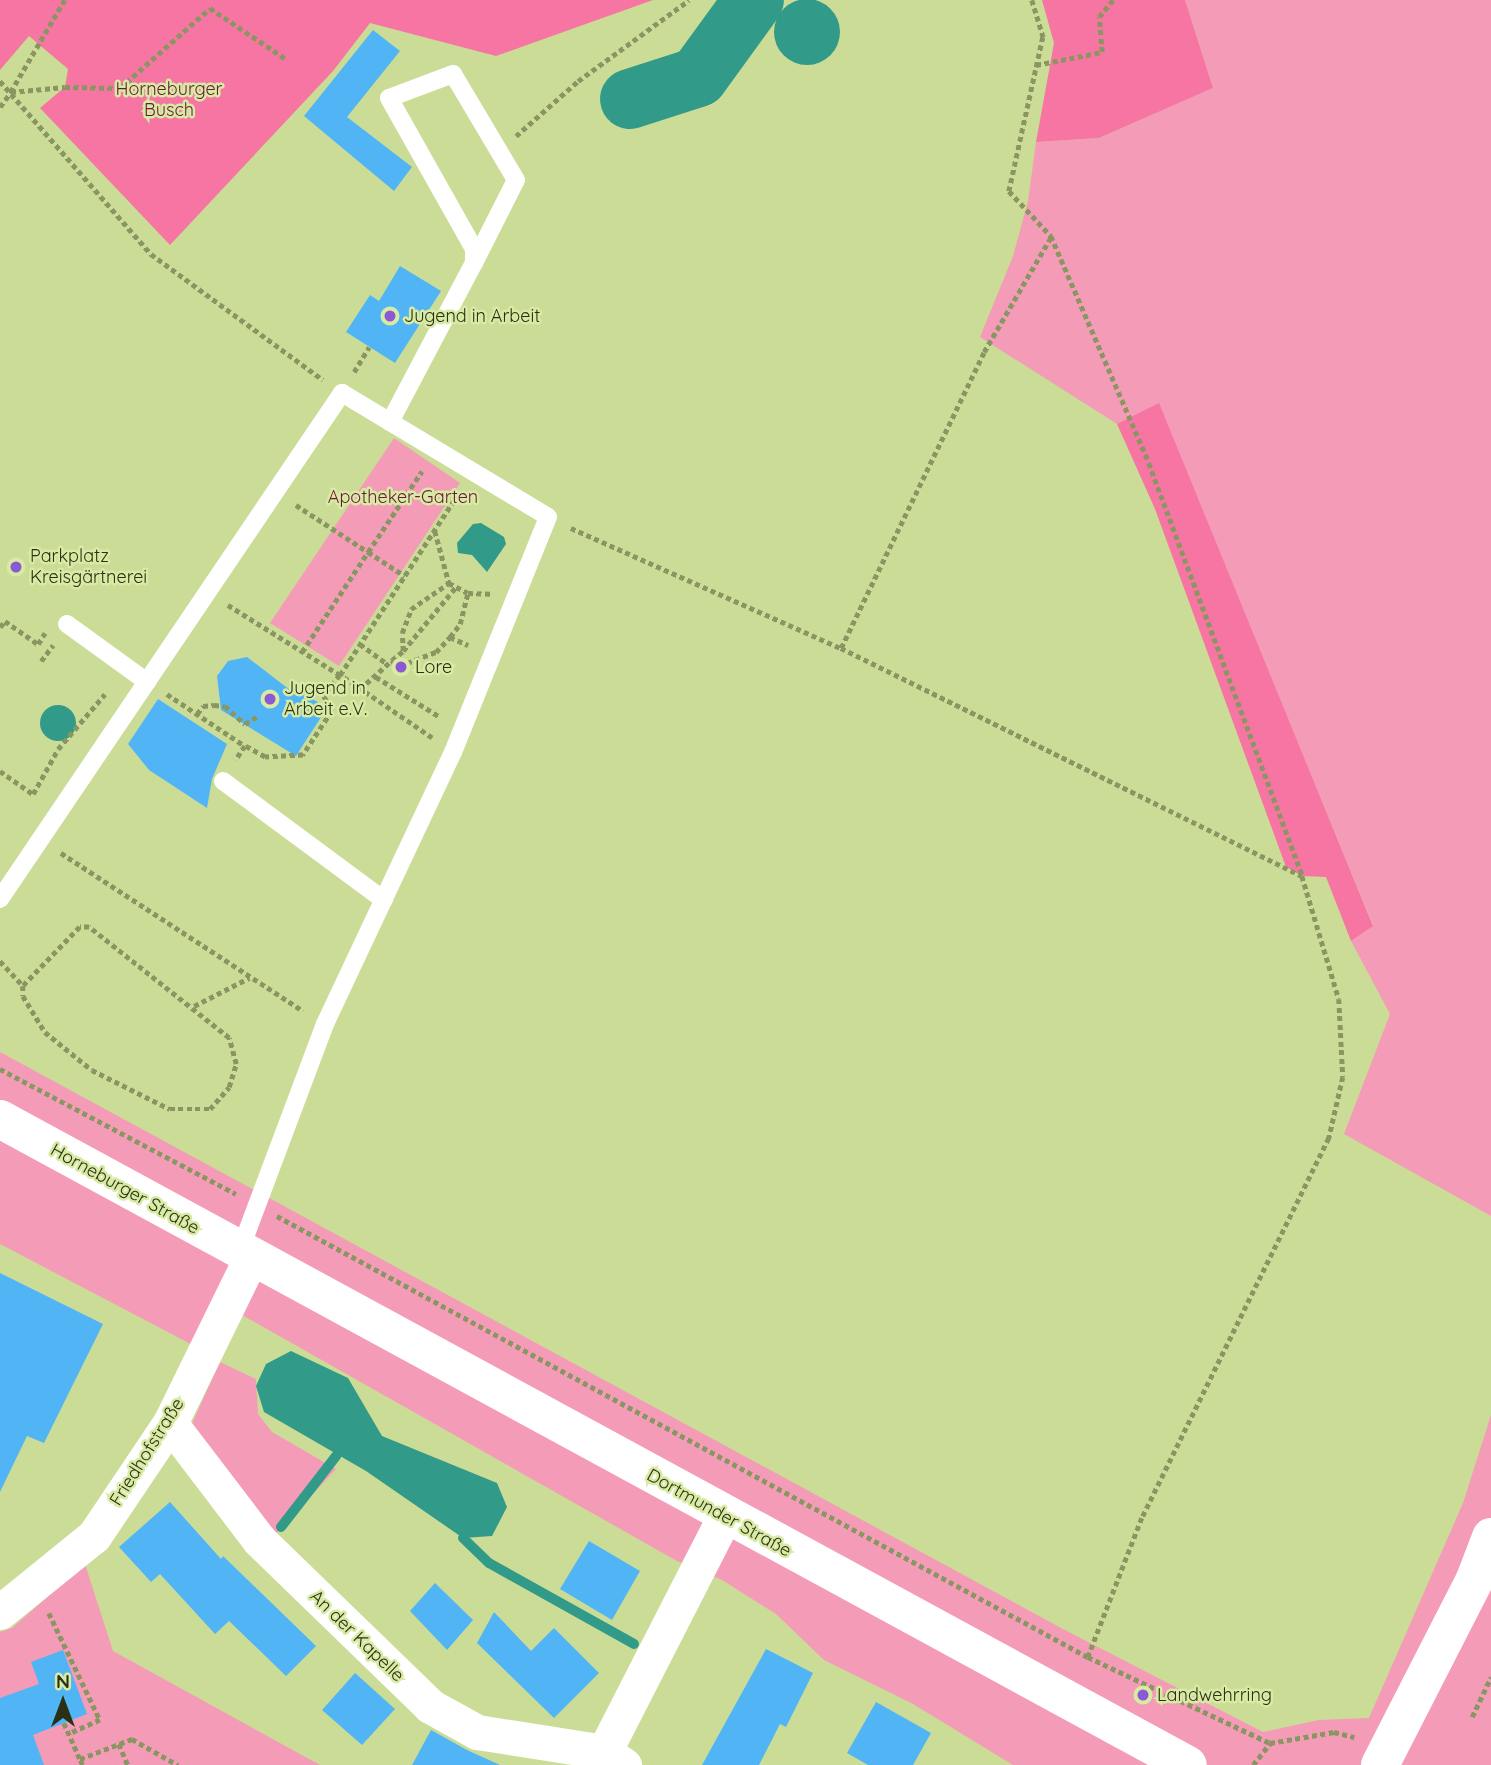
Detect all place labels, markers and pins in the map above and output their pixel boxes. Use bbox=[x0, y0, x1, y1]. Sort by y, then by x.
place label: Jugend in Arbeit bbox=[404, 305, 540, 327]
marker: Jugend in Arbeit bbox=[382, 308, 398, 324]
place label: Parkplatz Kreisgärtnerei bbox=[30, 546, 147, 588]
marker: Parkplatz Kreisgärtnerei bbox=[8, 559, 24, 575]
place label: Lore bbox=[415, 656, 452, 678]
marker: Lore bbox=[393, 659, 409, 675]
place label: Jugend in Arbeit e.V. bbox=[284, 678, 367, 720]
marker: Jugend in Arbeit e.V. bbox=[262, 691, 278, 707]
place label: Landwehrring bbox=[1157, 1684, 1272, 1706]
marker: Landwehrring bbox=[1135, 1687, 1151, 1703]

